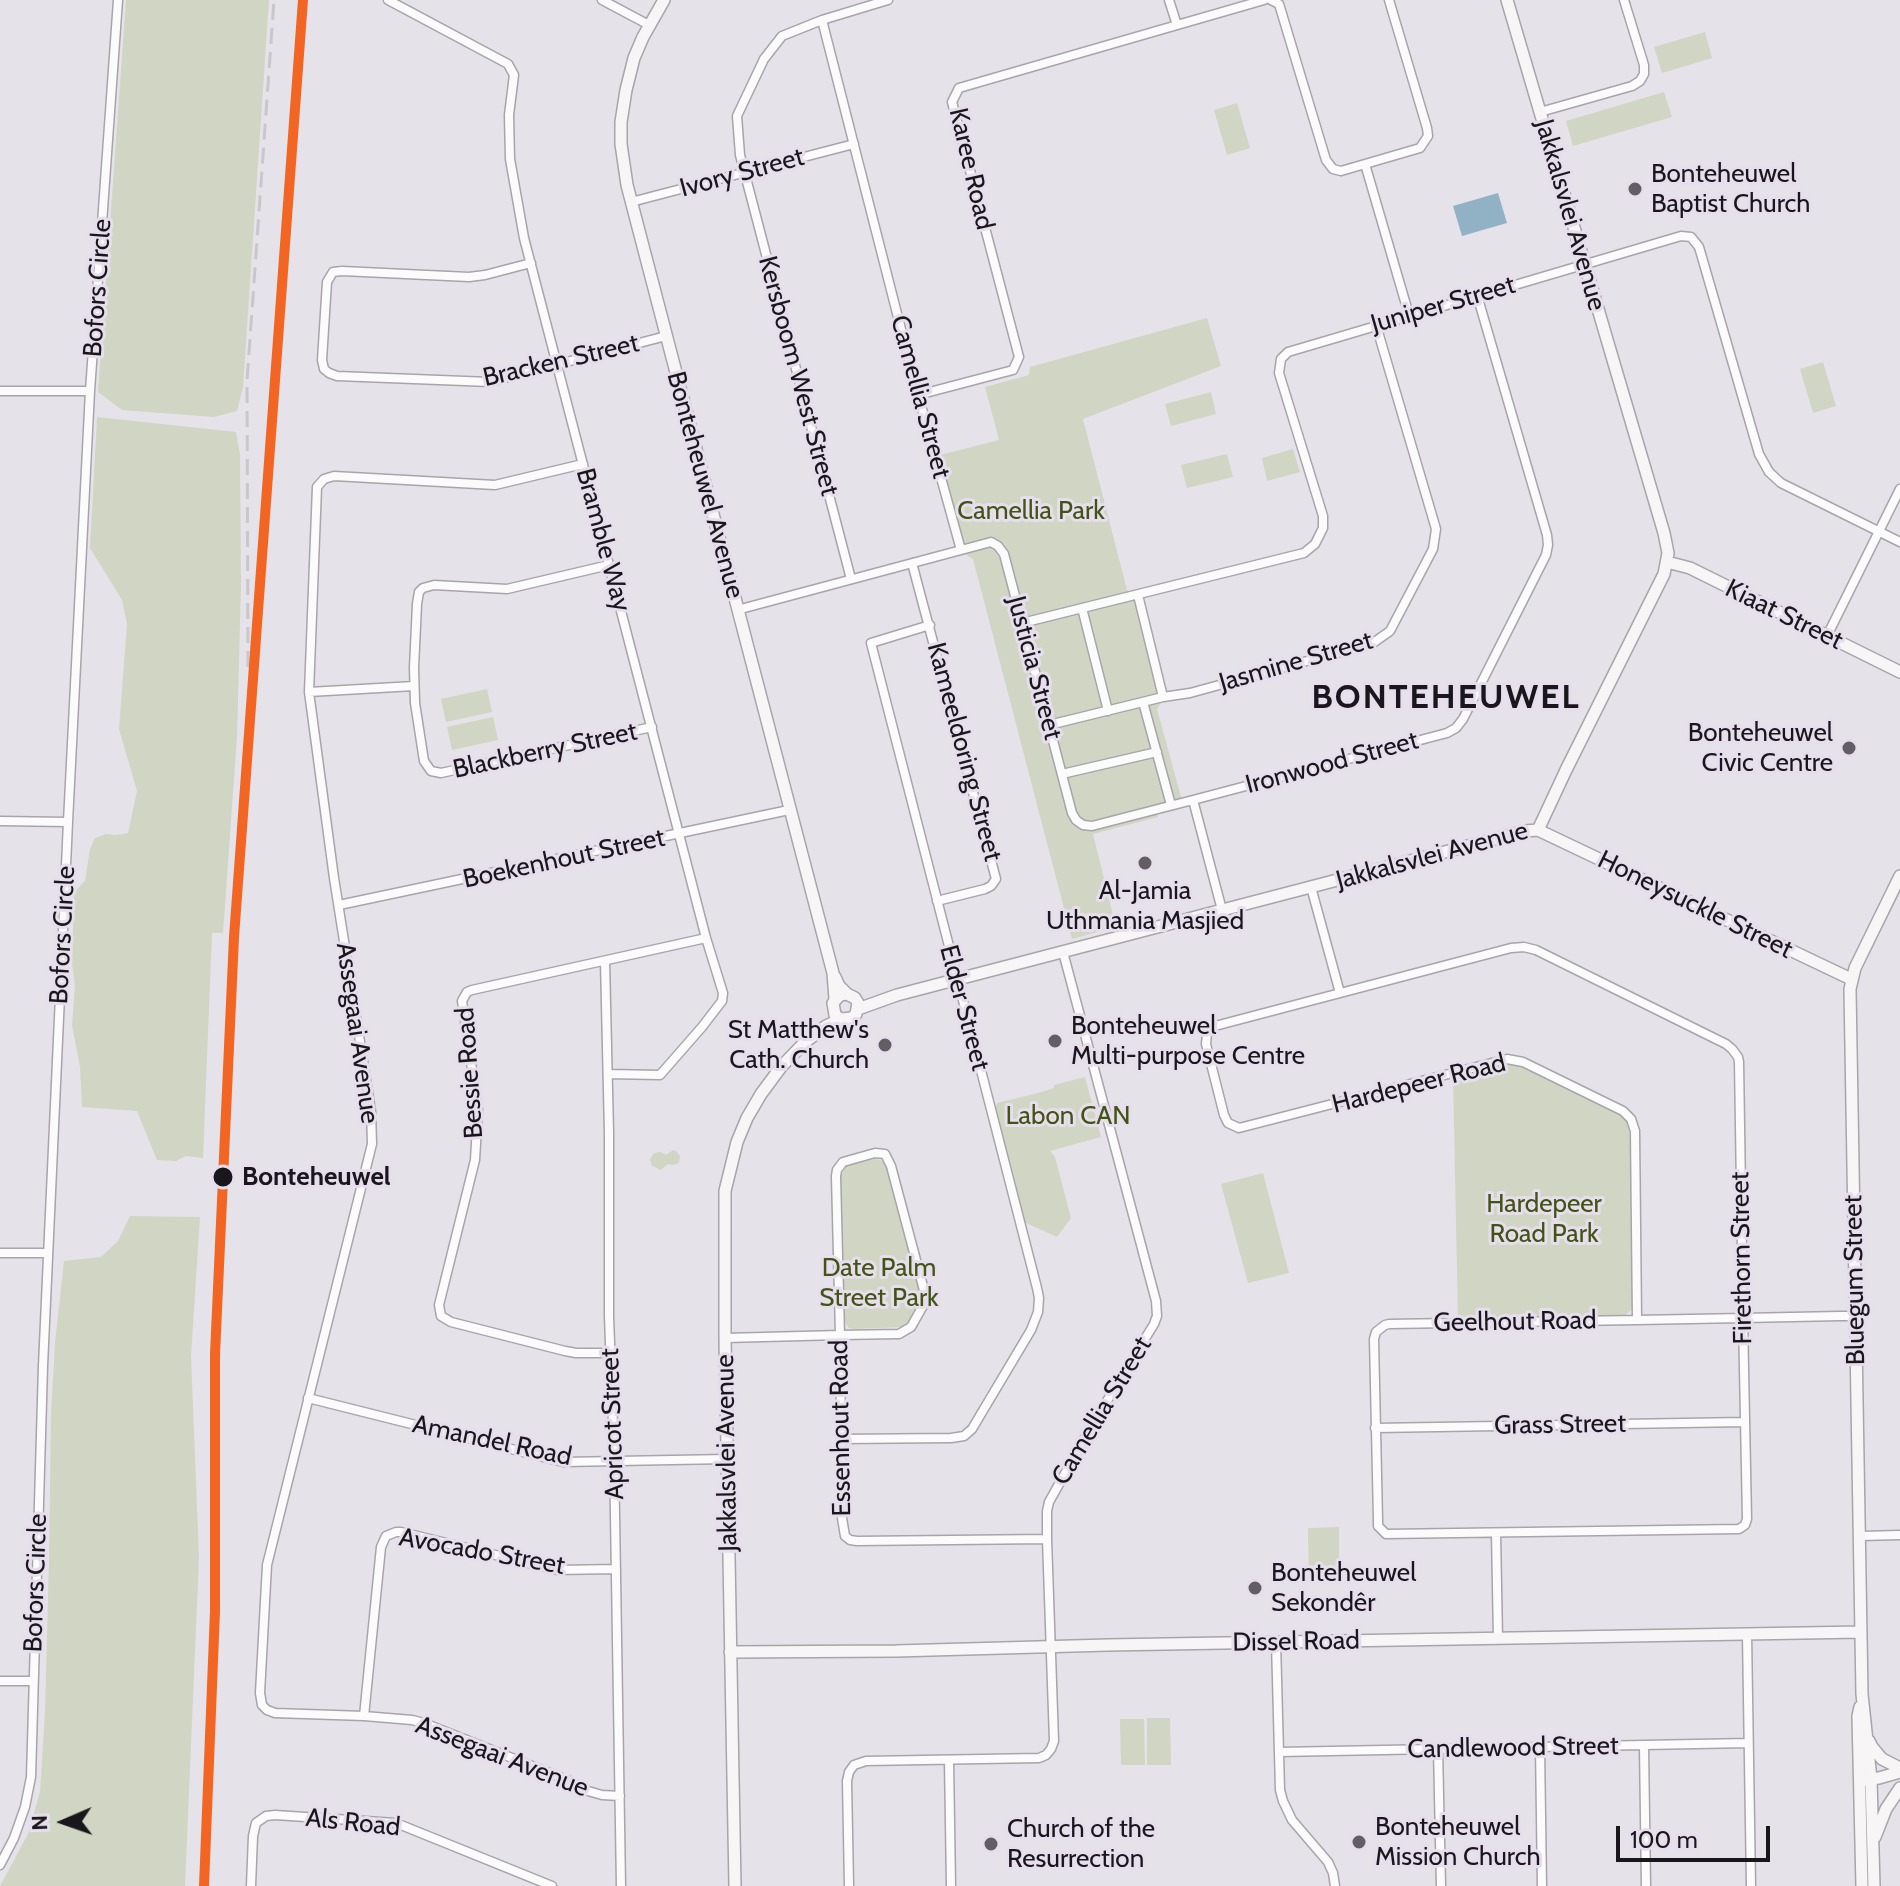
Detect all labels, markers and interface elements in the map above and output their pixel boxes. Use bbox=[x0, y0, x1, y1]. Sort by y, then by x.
street label: Karee Road bbox=[942, 105, 1000, 233]
street label: Jakkalsvlei Avenue bbox=[1528, 116, 1612, 314]
street label: Ivory Street bbox=[676, 141, 808, 205]
place label: Bonteheuwel Baptist Church bbox=[1651, 158, 1810, 220]
marker: Bonteheuwel Baptist Church bbox=[1626, 180, 1644, 198]
street label: Bofors Circle bbox=[78, 218, 118, 358]
street label: Kersboom West Street bbox=[751, 253, 845, 499]
street label: Juniper Street bbox=[1367, 270, 1519, 340]
street label: Camellia Street bbox=[883, 312, 957, 482]
street label: Bracken Street bbox=[480, 328, 642, 394]
street label: Bonteheuwel Avenue bbox=[660, 368, 750, 602]
street label: Bramble Way bbox=[569, 465, 637, 615]
park label: Camellia Park bbox=[957, 495, 1105, 527]
street label: Kiaat Street bbox=[1720, 573, 1848, 657]
street label: Justicia Street bbox=[1000, 593, 1068, 743]
street label: Jasmine Street bbox=[1216, 625, 1376, 699]
street label: Kameeldoring Street bbox=[920, 639, 1008, 865]
district label: BONTEHEUWEL bbox=[1312, 678, 1580, 718]
street label: Blackberry Street bbox=[450, 716, 640, 786]
place label: Bonteheuwel Civic Centre bbox=[1688, 717, 1833, 778]
street label: Ironwood Street bbox=[1242, 725, 1422, 801]
marker: Bonteheuwel Civic Centre bbox=[1840, 739, 1858, 757]
street label: Jakkalsvlei Avenue bbox=[1333, 815, 1531, 897]
street label: Boekenhout Street bbox=[460, 822, 668, 896]
street label: Honeysuckle Street bbox=[1593, 844, 1797, 966]
marker: Al-Jamia Uthmania Masjied bbox=[1136, 854, 1154, 872]
street label: Bofors Circle bbox=[44, 865, 82, 1005]
place label: Al-Jamia Uthmania Masjied bbox=[1046, 875, 1244, 936]
street label: Assegaai Avenue bbox=[329, 940, 385, 1126]
street label: Elder Street bbox=[932, 942, 996, 1074]
street label: Bessie Road bbox=[450, 1006, 490, 1140]
place label: Bonteheuwel Multi-purpose Centre bbox=[1071, 1010, 1305, 1072]
place label: St Matthew's Cath. Church bbox=[728, 1014, 869, 1076]
marker: Bonteheuwel Multi-purpose Centre bbox=[1046, 1032, 1064, 1050]
marker: St Matthew's Cath. Church bbox=[876, 1036, 894, 1054]
street label: Hardepeer Road bbox=[1329, 1047, 1509, 1121]
park label: Labon CAN bbox=[1006, 1100, 1130, 1132]
place label: Bonteheuwel bbox=[242, 1161, 391, 1193]
marker: Bonteheuwel bbox=[211, 1165, 235, 1189]
street label: Firethorn Street bbox=[1725, 1171, 1759, 1345]
park label: Hardepeer Road Park bbox=[1486, 1188, 1602, 1250]
street label: Bluegum Street bbox=[1838, 1194, 1872, 1366]
park label: Date Palm Street Park bbox=[819, 1252, 939, 1314]
street label: Geelhout Road bbox=[1433, 1305, 1597, 1339]
street label: Camellia Street bbox=[1045, 1331, 1159, 1491]
street label: Essenhout Road bbox=[824, 1339, 858, 1517]
street label: Apricot Street bbox=[595, 1348, 631, 1500]
street label: Jakkalsvlei Avenue bbox=[710, 1354, 744, 1552]
street label: Grass Street bbox=[1494, 1408, 1626, 1442]
street label: Amandel Road bbox=[410, 1409, 574, 1473]
street label: Bofors Circle bbox=[18, 1513, 54, 1653]
street label: Avocado Street bbox=[397, 1522, 567, 1582]
place label: Bonteheuwel Sekondêr bbox=[1271, 1557, 1416, 1618]
marker: Bonteheuwel Sekondêr bbox=[1246, 1579, 1264, 1597]
street label: Dissel Road bbox=[1232, 1625, 1360, 1659]
street label: Assegaai Avenue bbox=[411, 1710, 593, 1804]
street label: Candlewood Street bbox=[1407, 1731, 1619, 1765]
north arrow bbox=[24, 1782, 104, 1862]
street label: Als Road bbox=[304, 1803, 402, 1843]
scale bar bbox=[1620, 1810, 1774, 1860]
place label: Bonteheuwel Mission Church bbox=[1375, 1811, 1541, 1872]
place label: Church of the Resurrection bbox=[1007, 1813, 1155, 1874]
text: N bbox=[26, 1815, 53, 1831]
text: 100 m bbox=[1630, 1825, 1698, 1854]
marker: Bonteheuwel Mission Church bbox=[1350, 1833, 1368, 1851]
marker: Church of the Resurrection bbox=[982, 1835, 1000, 1853]

